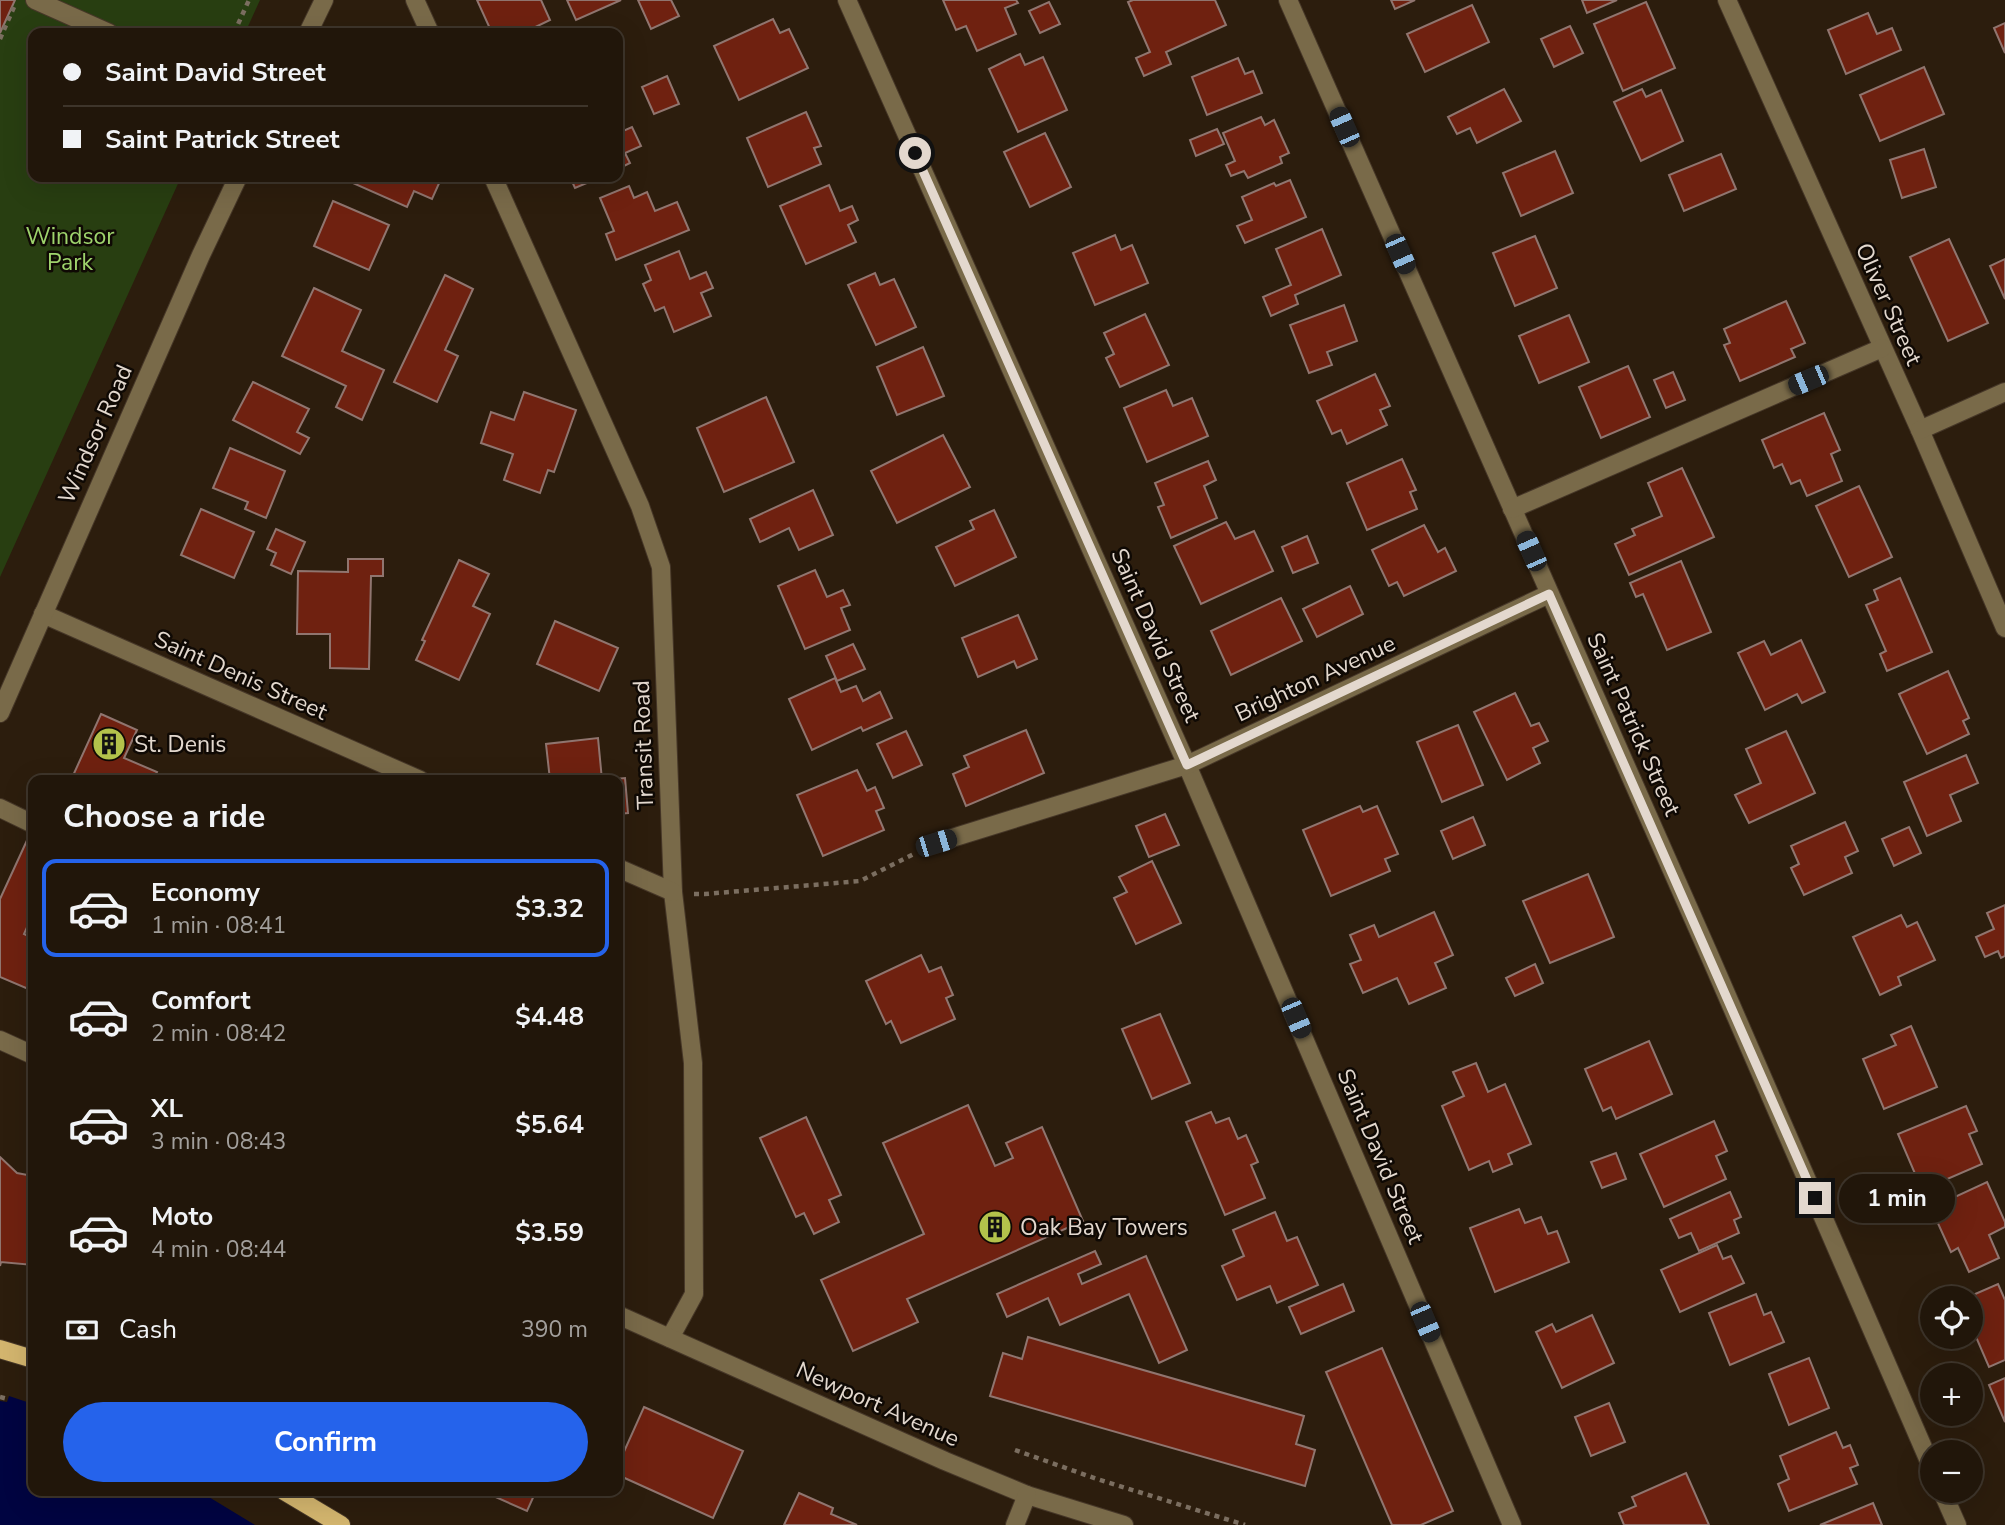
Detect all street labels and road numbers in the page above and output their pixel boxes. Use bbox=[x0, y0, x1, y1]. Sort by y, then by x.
street label: Oliver Street bbox=[1848, 238, 1930, 371]
street label: Windsor Road bbox=[51, 360, 140, 508]
street label: Saint David Street bbox=[1103, 543, 1208, 728]
street label: Saint Denis Street bbox=[149, 623, 333, 728]
street label: Brighton Avenue bbox=[1230, 628, 1400, 729]
street label: Saint Patrick Street bbox=[1579, 628, 1688, 822]
street label: Transit Road bbox=[626, 680, 661, 810]
street label: Saint David Street bbox=[1330, 1064, 1432, 1249]
street label: Newport Avenue bbox=[791, 1355, 964, 1454]

